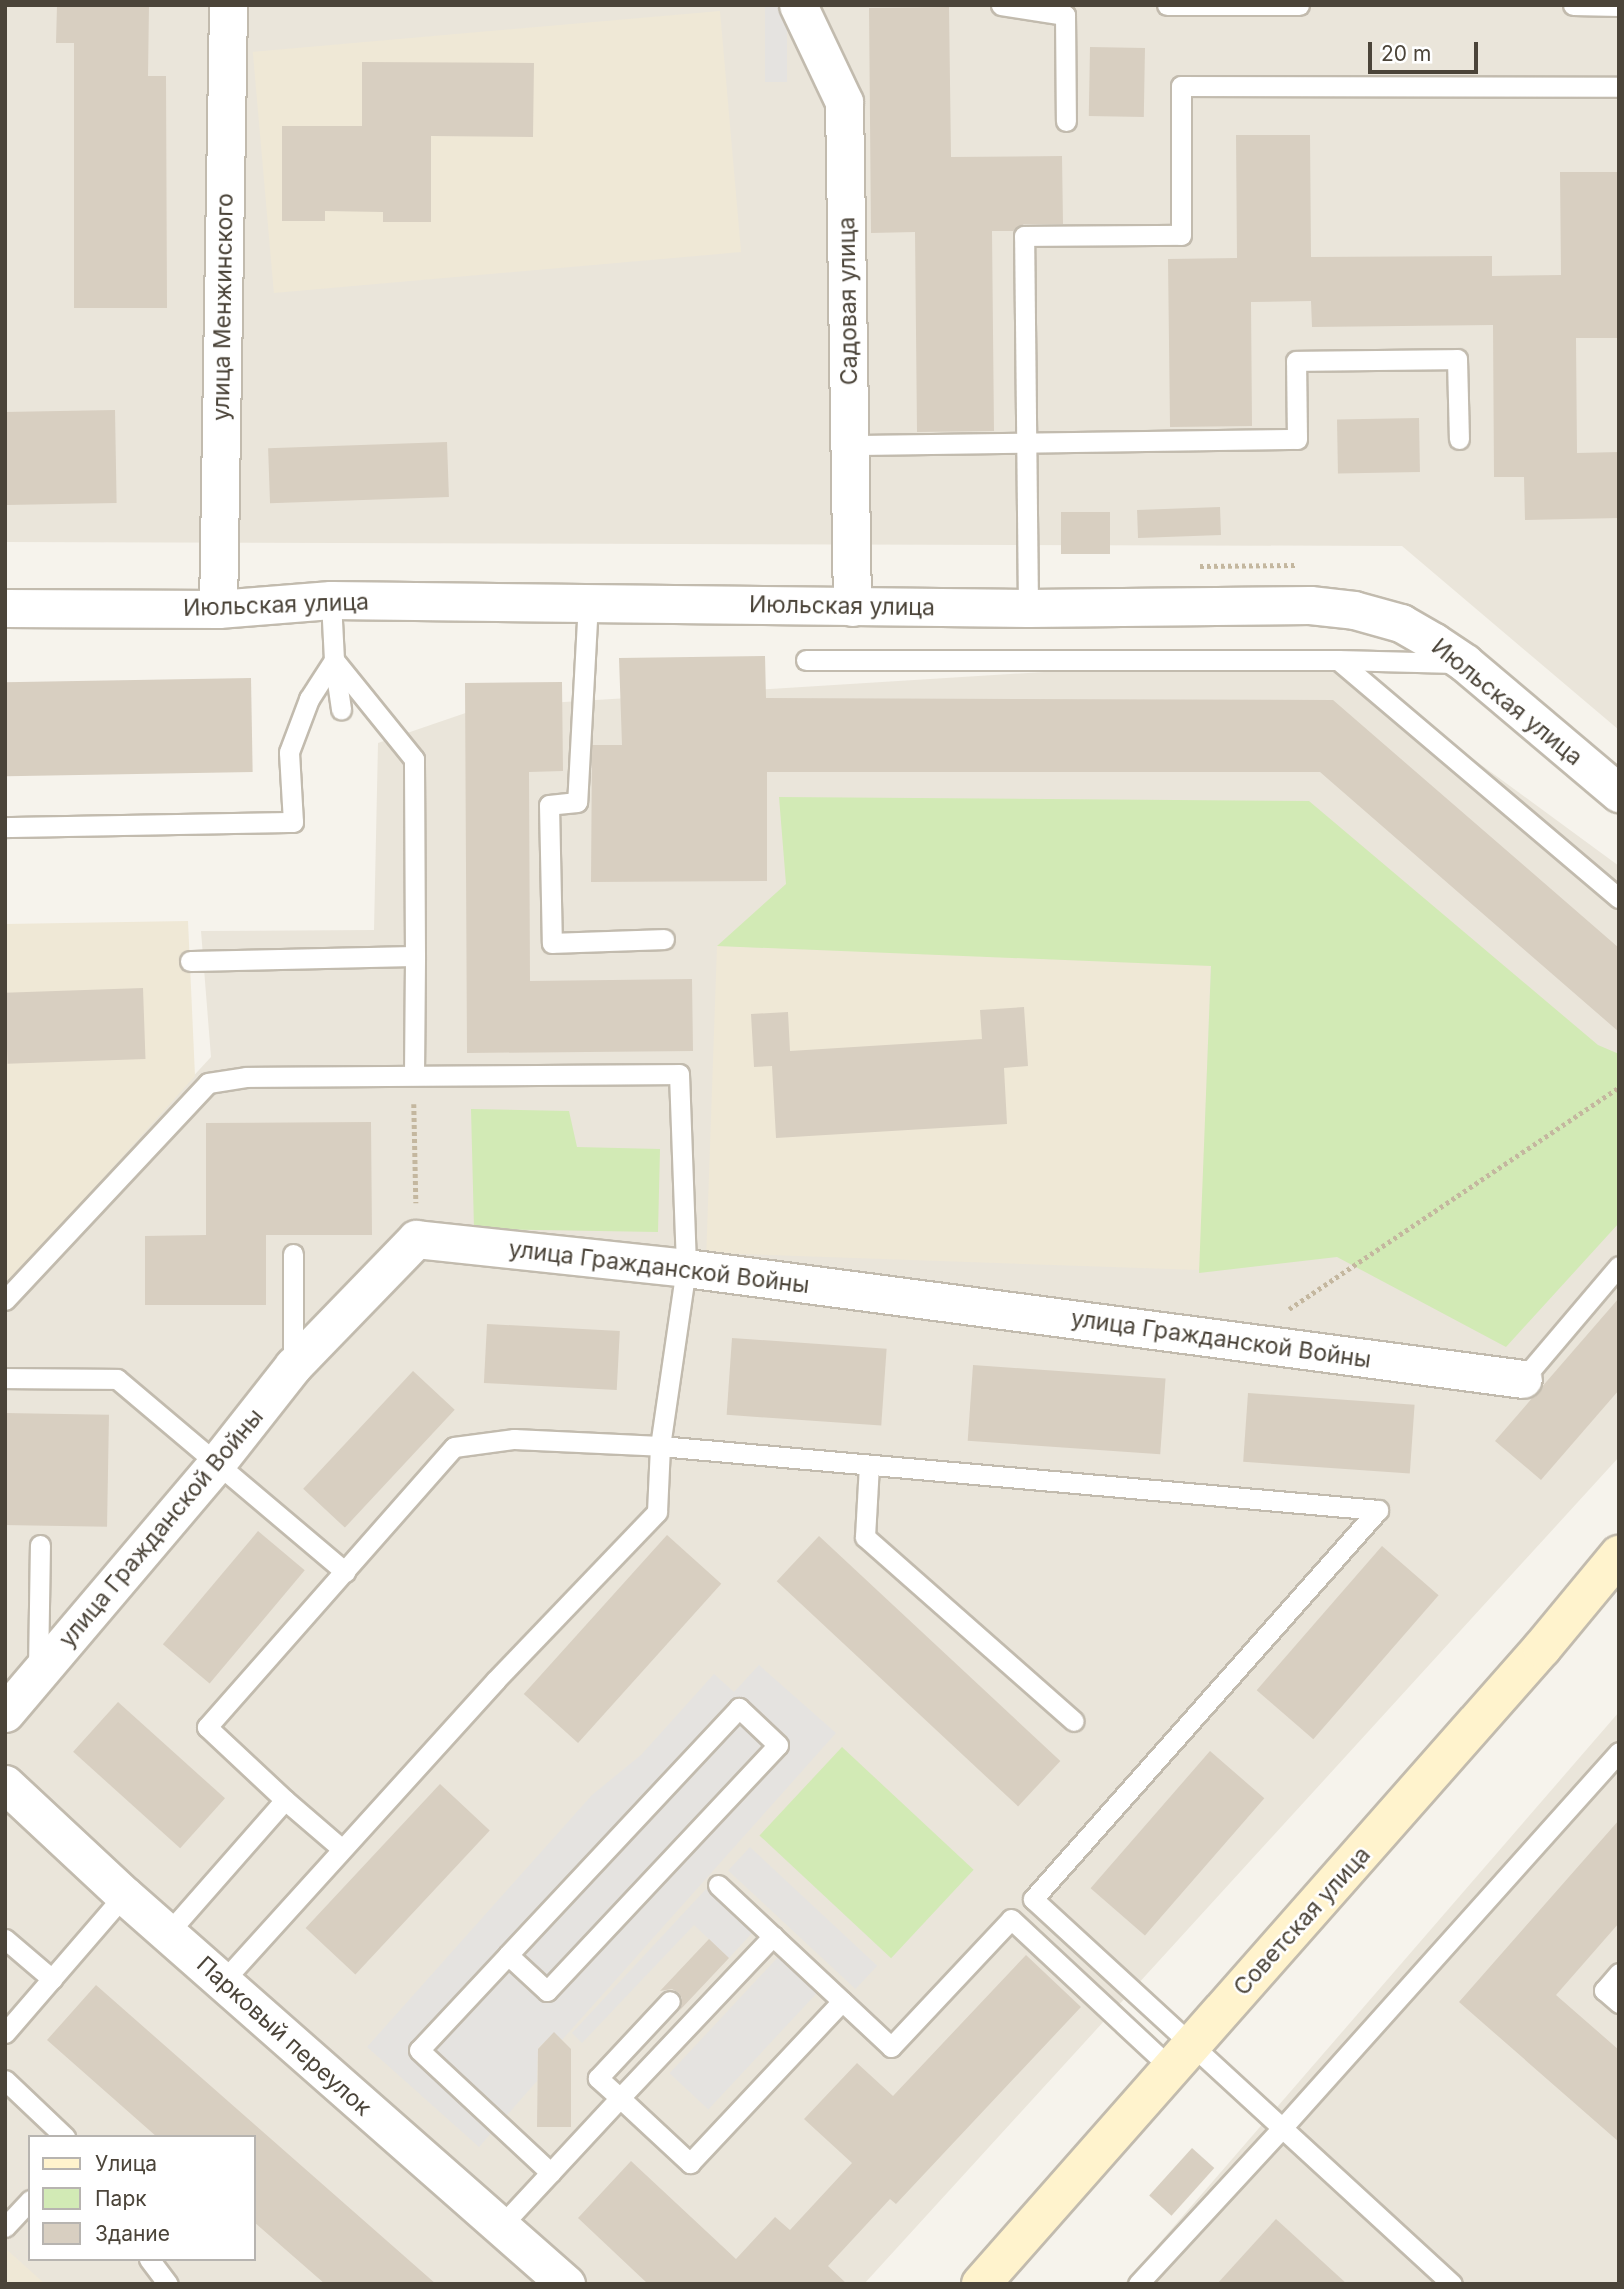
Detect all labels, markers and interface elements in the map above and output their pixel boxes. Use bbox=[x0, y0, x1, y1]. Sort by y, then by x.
scale bar bbox=[1372, 28, 1482, 72]
text: 20 m bbox=[1381, 41, 1431, 66]
street label: улица Менжинского bbox=[207, 193, 239, 421]
street label: Садовая улица bbox=[833, 217, 863, 385]
street label: Июльская улица bbox=[183, 588, 369, 622]
street label: Июльская улица bbox=[749, 591, 935, 621]
street label: Июльская улица bbox=[1426, 633, 1588, 771]
street label: улица Гражданской Войны bbox=[507, 1235, 811, 1299]
street label: улица Гражданской Войны bbox=[1069, 1304, 1373, 1374]
street label: улица Гражданской Войны bbox=[53, 1403, 269, 1653]
street label: Советская улица bbox=[1228, 1841, 1376, 2001]
street label: Парковый переулок bbox=[191, 1950, 377, 2122]
legend bbox=[28, 2135, 256, 2261]
text: Улица bbox=[95, 2151, 157, 2176]
text: Парк bbox=[95, 2186, 147, 2211]
text: Здание bbox=[95, 2221, 170, 2246]

